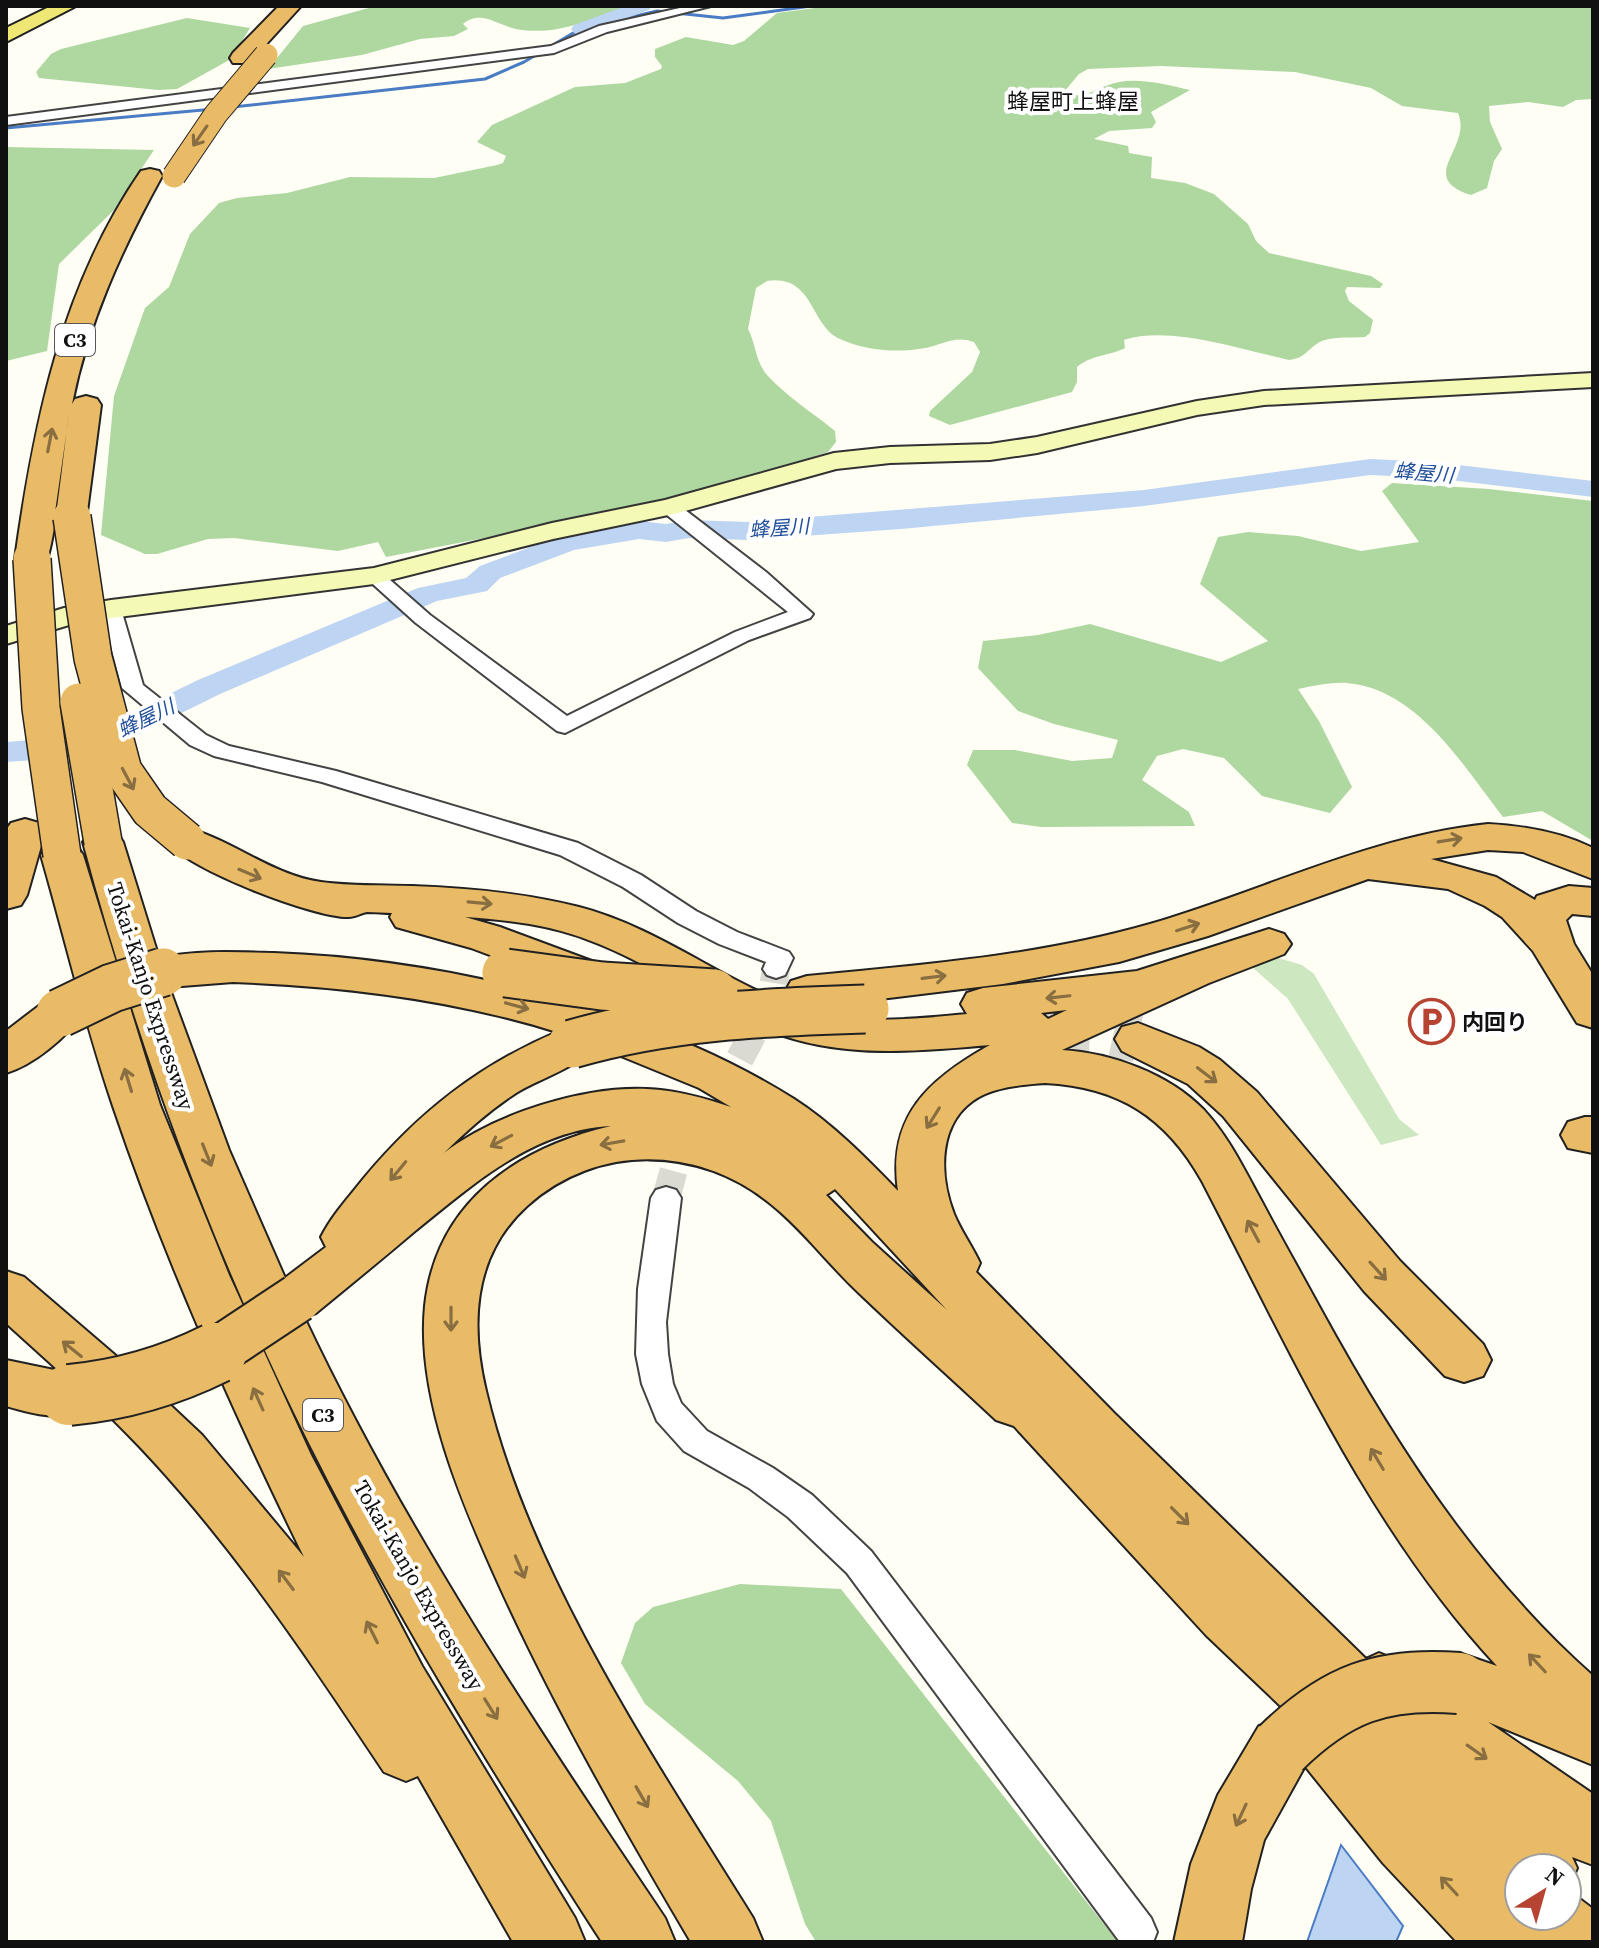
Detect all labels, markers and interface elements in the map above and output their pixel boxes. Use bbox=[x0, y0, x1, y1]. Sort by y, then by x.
district label: 蜂屋町上蜂屋 bbox=[1007, 86, 1139, 116]
one-way arrow bbox=[192, 124, 209, 146]
road number: C3 bbox=[55, 324, 95, 356]
one-way arrow bbox=[43, 428, 58, 453]
water label: 蜂屋川 bbox=[1393, 456, 1457, 490]
water label: 蜂屋川 bbox=[748, 512, 812, 544]
water label: 蜂屋川 bbox=[113, 691, 181, 744]
one-way arrow bbox=[121, 767, 137, 791]
one-way arrow bbox=[1437, 832, 1462, 847]
one-way arrow bbox=[237, 868, 262, 882]
street label: Tokai-Kanjo Expressway bbox=[100, 878, 202, 1114]
one-way arrow bbox=[466, 896, 493, 911]
one-way arrow bbox=[1175, 919, 1201, 934]
one-way arrow bbox=[920, 969, 947, 984]
one-way arrow bbox=[1045, 989, 1072, 1004]
parking icon: 内回り bbox=[1407, 998, 1455, 1046]
one-way arrow bbox=[503, 999, 529, 1014]
place label: 内回り bbox=[1462, 1007, 1528, 1037]
one-way arrow bbox=[1196, 1067, 1217, 1084]
one-way arrow bbox=[120, 1068, 135, 1094]
one-way arrow bbox=[924, 1106, 940, 1129]
one-way arrow bbox=[489, 1134, 513, 1150]
one-way arrow bbox=[600, 1137, 625, 1152]
one-way arrow bbox=[200, 1142, 215, 1167]
one-way arrow bbox=[389, 1160, 407, 1181]
one-way arrow bbox=[1244, 1220, 1260, 1243]
one-way arrow bbox=[1368, 1260, 1386, 1280]
one-way arrow bbox=[443, 1305, 459, 1332]
one-way arrow bbox=[62, 1340, 83, 1358]
one-way arrow bbox=[250, 1387, 265, 1411]
road number: C3 bbox=[303, 1399, 343, 1431]
one-way arrow bbox=[1369, 1448, 1385, 1471]
street label: Tokai-Kanjo Expressway bbox=[347, 1475, 492, 1696]
one-way arrow bbox=[1170, 1506, 1190, 1526]
one-way arrow bbox=[514, 1555, 529, 1579]
one-way arrow bbox=[278, 1570, 295, 1591]
one-way arrow bbox=[364, 1621, 379, 1645]
one-way arrow bbox=[1528, 1654, 1546, 1674]
one-way arrow bbox=[483, 1697, 499, 1720]
one-way arrow bbox=[1466, 1744, 1488, 1760]
one-way arrow bbox=[634, 1785, 650, 1808]
one-way arrow bbox=[1233, 1803, 1248, 1827]
north arrow bbox=[1503, 1852, 1583, 1932]
text: N bbox=[1540, 1859, 1570, 1893]
one-way arrow bbox=[1441, 1876, 1459, 1896]

